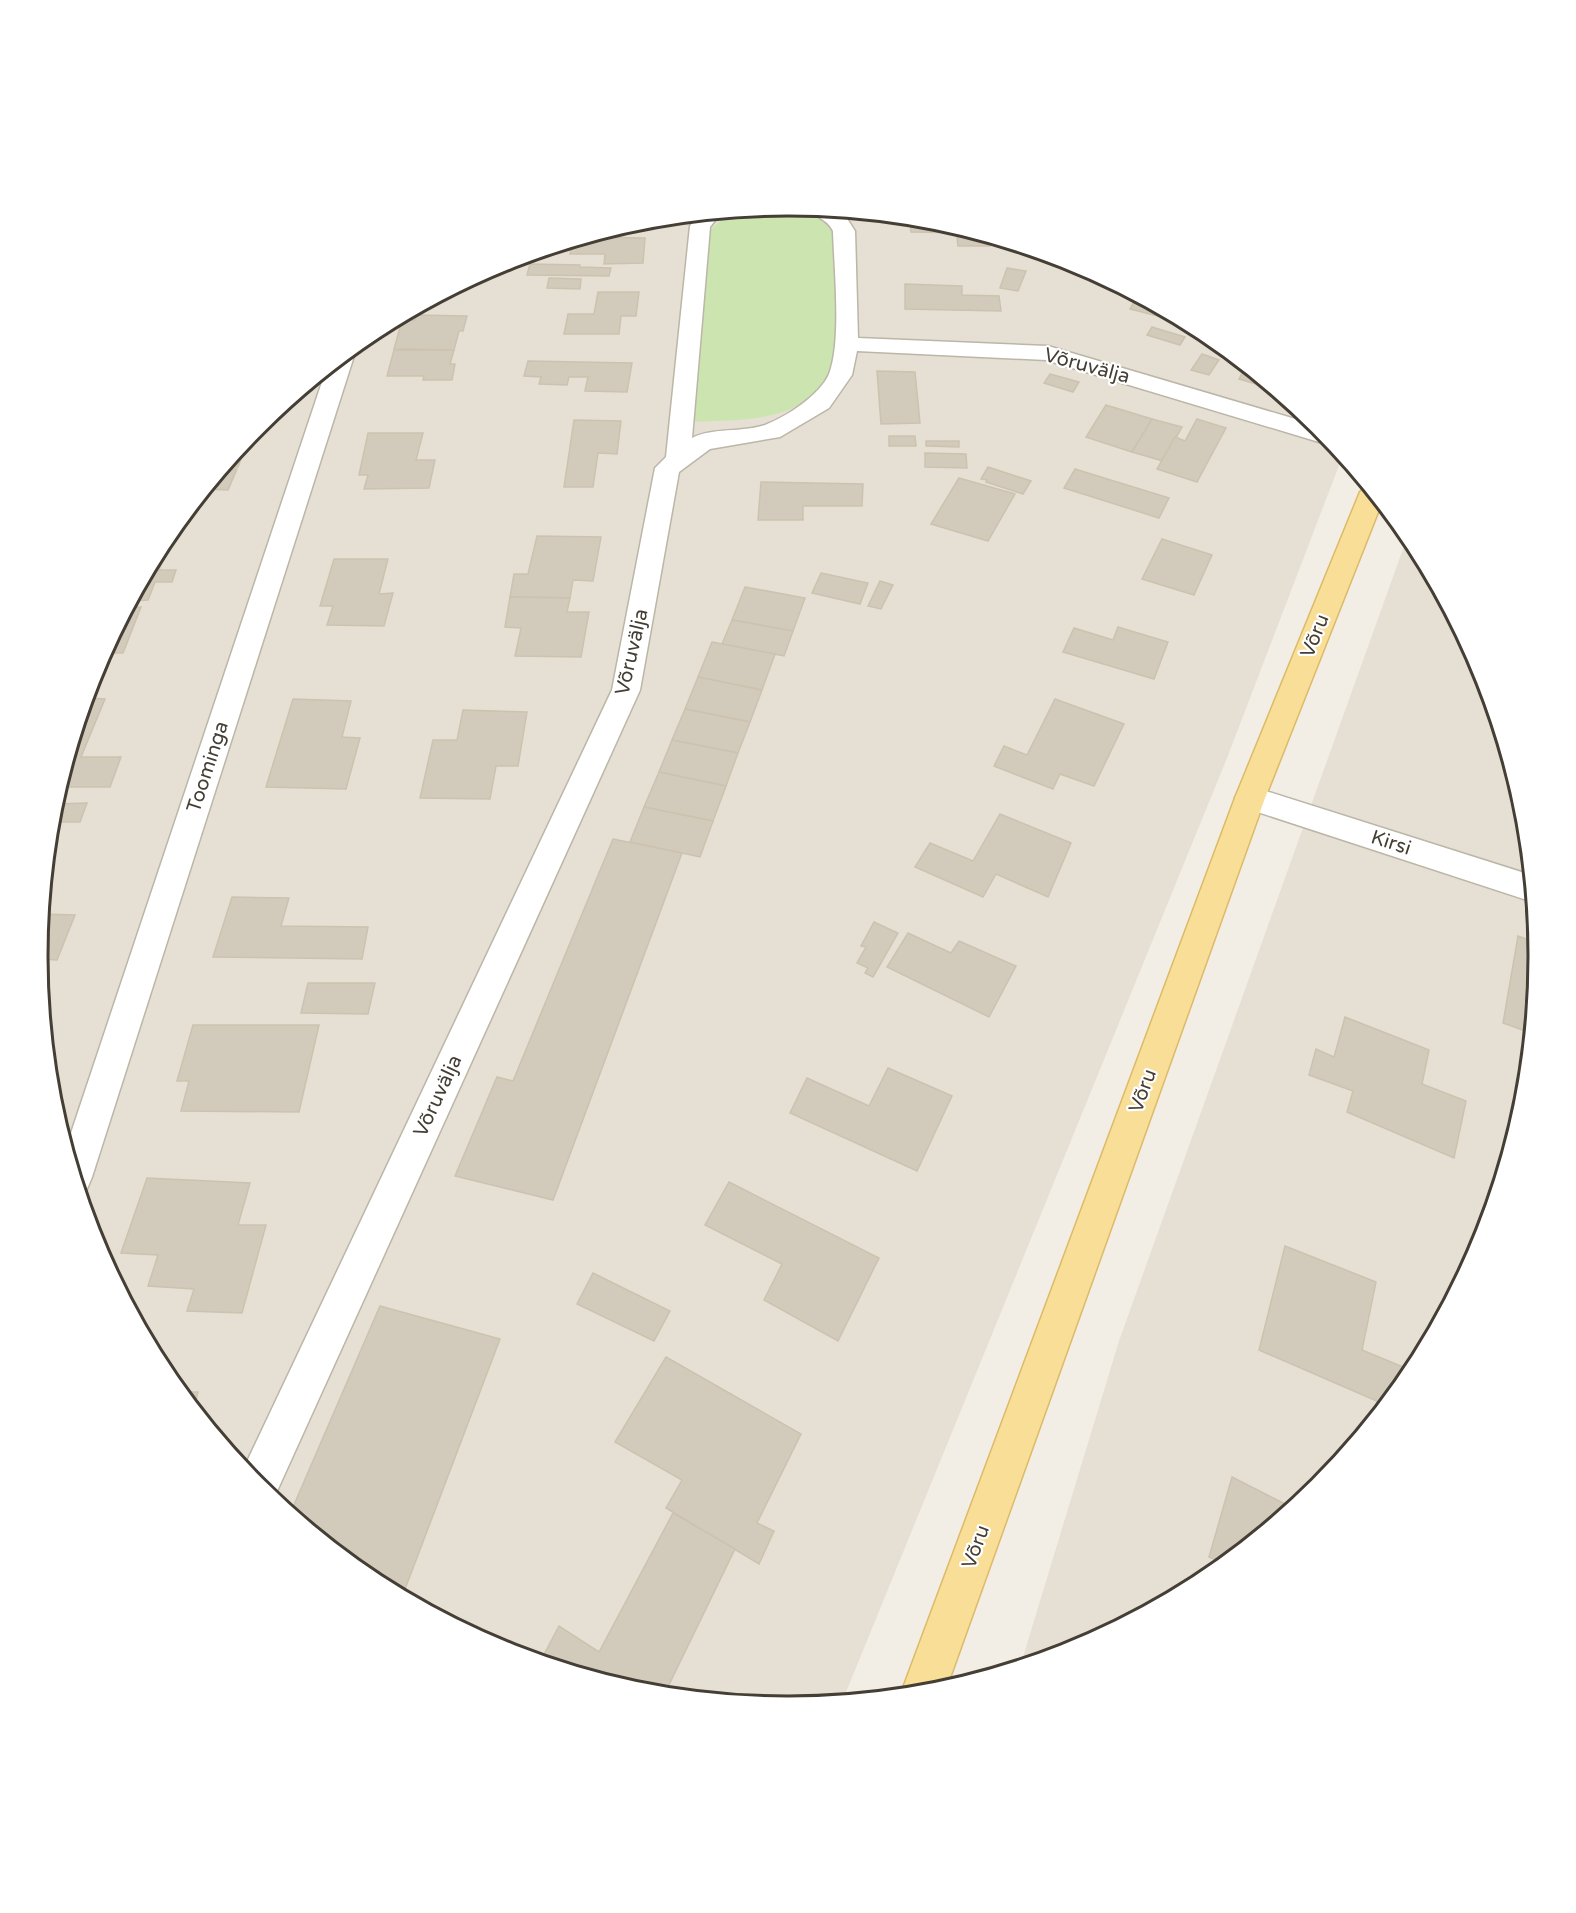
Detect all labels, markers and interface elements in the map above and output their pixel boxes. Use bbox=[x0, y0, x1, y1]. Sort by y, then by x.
street label: Võruvälja bbox=[1041, 343, 1133, 389]
street label: Võruvälja bbox=[610, 607, 654, 697]
street label: Võru bbox=[1295, 611, 1335, 661]
street label: Toominga bbox=[182, 718, 234, 816]
street label: Kirsi bbox=[1368, 825, 1414, 861]
street label: Võruvälja bbox=[409, 1051, 467, 1141]
street label: Võru bbox=[1124, 1066, 1162, 1116]
street label: Võru bbox=[957, 1522, 995, 1572]

